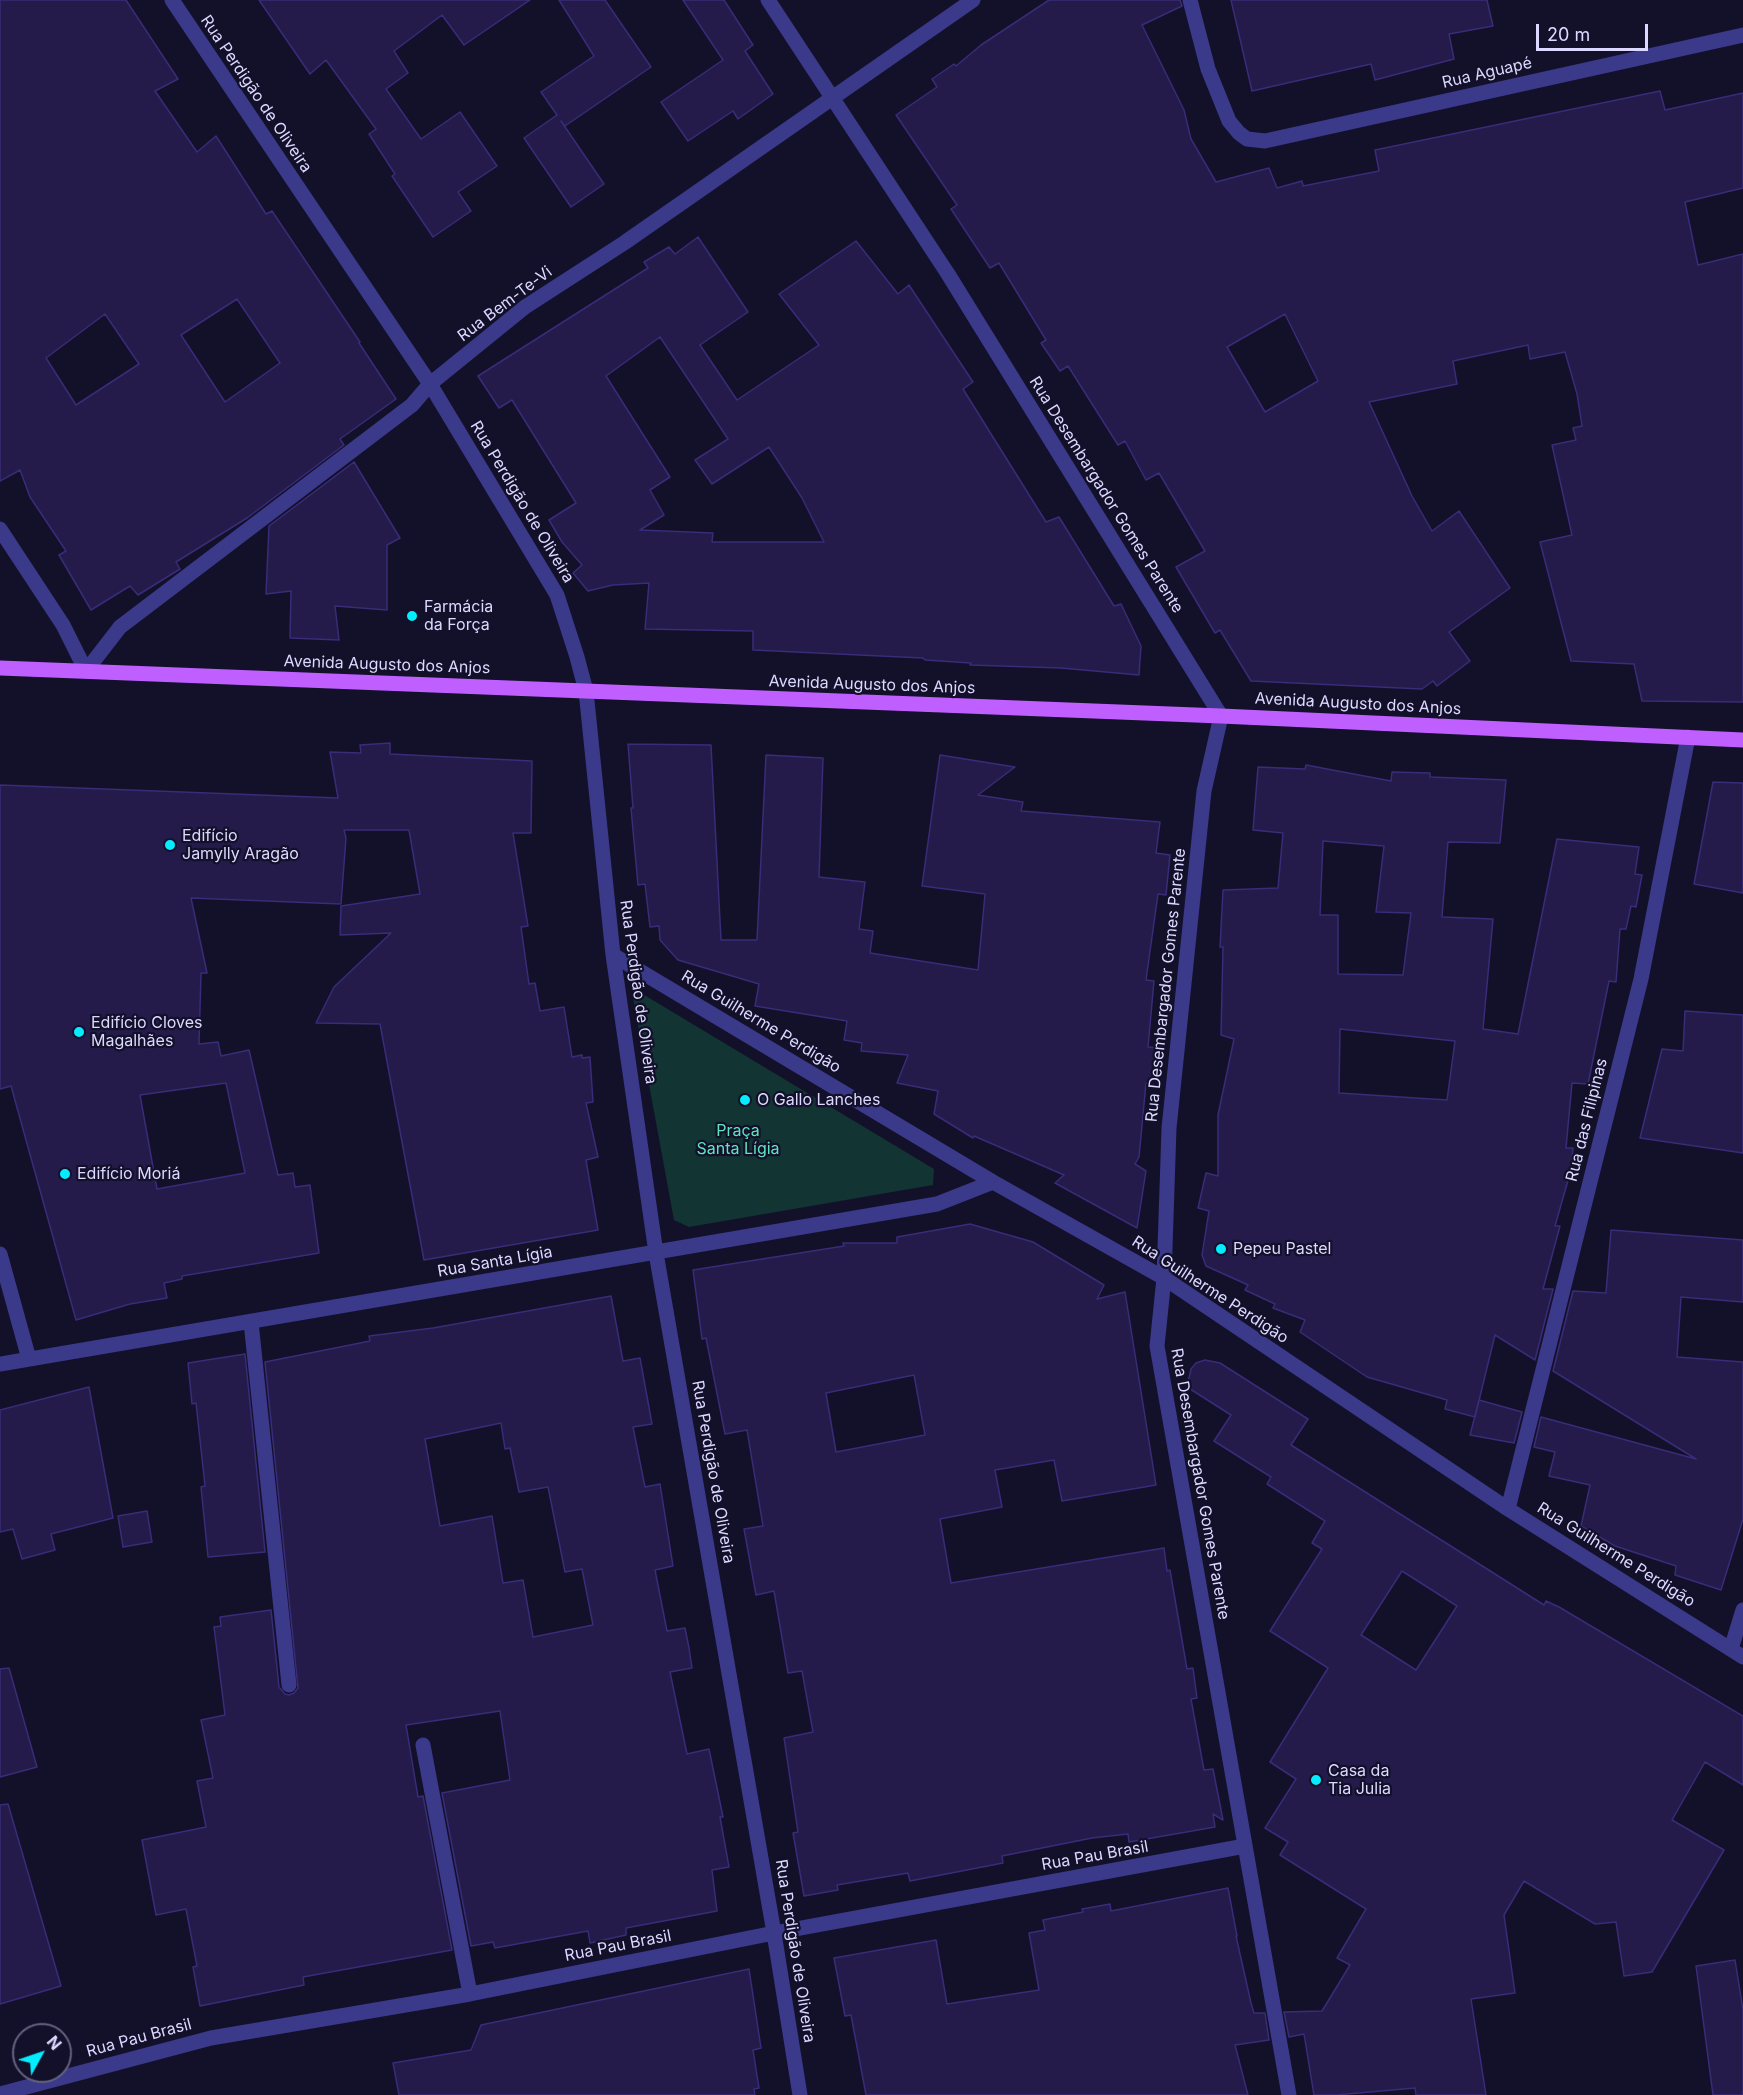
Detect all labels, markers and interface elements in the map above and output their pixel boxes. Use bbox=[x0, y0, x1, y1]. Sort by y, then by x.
street label: Rua Perdigão de Oliveira bbox=[196, 12, 316, 176]
scale bar bbox=[1539, 12, 1652, 50]
text: 20 m bbox=[1547, 24, 1590, 45]
street label: Rua Aguapé bbox=[1440, 53, 1534, 93]
street label: Rua Bem-Te-Vi bbox=[454, 262, 556, 346]
street label: Rua Desembargador Gomes Parente bbox=[1025, 373, 1187, 617]
street label: Rua Perdigão de Oliveira bbox=[466, 418, 578, 586]
place label: Farmácia da Força bbox=[424, 597, 493, 635]
marker: Farmácia da Força bbox=[405, 609, 419, 623]
street label: Avenida Augusto dos Anjos bbox=[283, 652, 491, 678]
street label: Avenida Augusto dos Anjos bbox=[768, 672, 976, 698]
street label: Avenida Augusto dos Anjos bbox=[1254, 689, 1462, 719]
place label: Edifício Jamylly Aragão bbox=[182, 826, 299, 864]
marker: Edifício Jamylly Aragão bbox=[163, 838, 177, 852]
street label: Rua Desembargador Gomes Parente bbox=[1142, 847, 1190, 1123]
street label: Rua Perdigão de Oliveira bbox=[616, 899, 660, 1085]
street label: Rua Guilherme Perdigão bbox=[678, 967, 844, 1077]
place label: Edifício Cloves Magalhães bbox=[91, 1013, 202, 1051]
marker: Edifício Cloves Magalhães bbox=[72, 1025, 86, 1039]
street label: Rua das Filipinas bbox=[1562, 1056, 1612, 1184]
place label: O Gallo Lanches bbox=[757, 1090, 880, 1110]
marker: O Gallo Lanches bbox=[738, 1093, 752, 1107]
park label: Praça Santa Lígia bbox=[696, 1121, 780, 1159]
place label: Edifício Moriá bbox=[77, 1164, 180, 1184]
marker: Edifício Moriá bbox=[58, 1167, 72, 1181]
street label: Rua Guilherme Perdigão bbox=[1128, 1232, 1292, 1348]
place label: Pepeu Pastel bbox=[1233, 1239, 1331, 1259]
street label: Rua Santa Lígia bbox=[436, 1242, 554, 1282]
marker: Pepeu Pastel bbox=[1214, 1242, 1228, 1256]
street label: Rua Desembargador Gomes Parente bbox=[1167, 1347, 1233, 1621]
street label: Rua Perdigão de Oliveira bbox=[687, 1379, 739, 1565]
street label: Rua Guilherme Perdigão bbox=[1533, 1498, 1699, 1612]
place label: Casa da Tia Julia bbox=[1328, 1761, 1391, 1799]
marker: Casa da Tia Julia bbox=[1309, 1773, 1323, 1787]
street label: Rua Pau Brasil bbox=[1040, 1837, 1150, 1875]
street label: Rua Perdigão de Oliveira bbox=[771, 1858, 819, 2044]
street label: Rua Pau Brasil bbox=[563, 1926, 673, 1966]
street label: Rua Pau Brasil bbox=[84, 2015, 194, 2061]
north arrow bbox=[12, 2023, 72, 2083]
text: N bbox=[43, 2032, 66, 2054]

